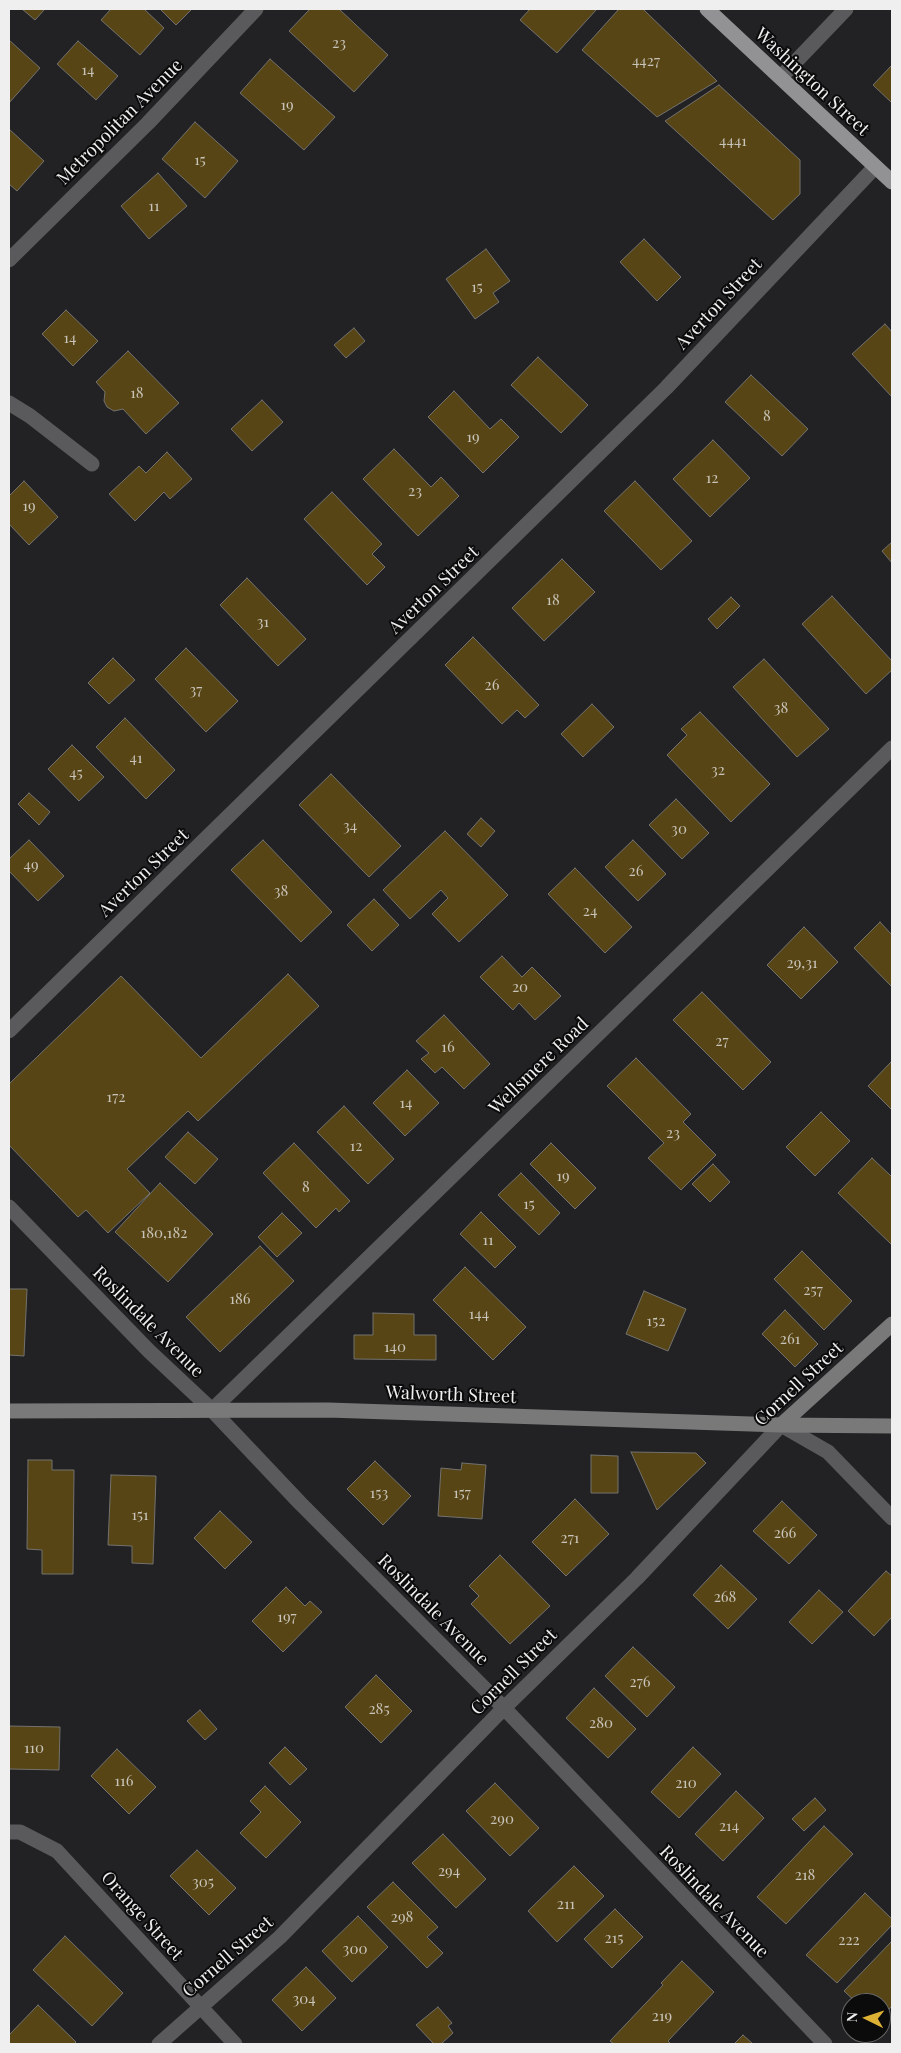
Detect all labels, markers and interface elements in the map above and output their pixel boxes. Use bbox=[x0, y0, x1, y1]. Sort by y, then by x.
street label: Washington Street bbox=[750, 24, 874, 140]
house number: 23 bbox=[332, 34, 346, 52]
house number: 4427 bbox=[632, 52, 660, 70]
street label: Metropolitan Avenue bbox=[53, 55, 187, 189]
house number: 14 bbox=[82, 61, 94, 79]
house number: 19 bbox=[280, 96, 294, 114]
house number: 4441 bbox=[719, 132, 747, 150]
house number: 15 bbox=[194, 151, 206, 169]
house number: 11 bbox=[148, 197, 160, 215]
street label: Averton Street bbox=[671, 254, 767, 354]
house number: 15 bbox=[471, 278, 483, 296]
house number: 14 bbox=[64, 329, 76, 347]
house number: 18 bbox=[130, 384, 144, 402]
house number: 8 bbox=[763, 407, 771, 425]
house number: 19 bbox=[466, 428, 480, 446]
house number: 12 bbox=[706, 469, 718, 487]
house number: 23 bbox=[408, 482, 422, 500]
house number: 19 bbox=[22, 497, 36, 515]
street label: Averton Street bbox=[384, 542, 484, 638]
house number: 18 bbox=[546, 591, 560, 609]
house number: 31 bbox=[257, 613, 269, 631]
house number: 26 bbox=[485, 676, 499, 694]
house number: 37 bbox=[190, 681, 202, 699]
house number: 38 bbox=[774, 699, 788, 717]
house number: 41 bbox=[130, 749, 142, 767]
house number: 32 bbox=[711, 761, 725, 779]
house number: 45 bbox=[69, 764, 83, 782]
house number: 34 bbox=[343, 817, 357, 835]
house number: 30 bbox=[671, 820, 687, 838]
street label: Averton Street bbox=[94, 825, 194, 921]
house number: 49 bbox=[23, 856, 39, 874]
house number: 26 bbox=[629, 862, 643, 880]
house number: 38 bbox=[274, 882, 288, 900]
house number: 24 bbox=[583, 902, 597, 920]
house number: 29,31 bbox=[786, 954, 818, 972]
house number: 20 bbox=[512, 978, 528, 996]
street label: Wellsmere Road bbox=[485, 1013, 593, 1119]
house number: 27 bbox=[715, 1032, 729, 1050]
house number: 16 bbox=[441, 1038, 455, 1056]
house number: 172 bbox=[107, 1088, 125, 1106]
house number: 14 bbox=[400, 1094, 412, 1112]
house number: 23 bbox=[666, 1124, 680, 1142]
house number: 12 bbox=[350, 1137, 362, 1155]
house number: 19 bbox=[556, 1167, 570, 1185]
house number: 8 bbox=[302, 1178, 310, 1196]
house number: 15 bbox=[523, 1195, 535, 1213]
house number: 180,182 bbox=[141, 1224, 187, 1242]
house number: 11 bbox=[482, 1231, 494, 1249]
street label: Roslindale Avenue bbox=[88, 1262, 208, 1382]
house number: 257 bbox=[803, 1281, 823, 1299]
house number: 186 bbox=[229, 1290, 251, 1308]
house number: 144 bbox=[469, 1305, 489, 1323]
house number: 152 bbox=[647, 1312, 665, 1330]
house number: 261 bbox=[780, 1330, 800, 1348]
street label: Cornell Street bbox=[750, 1337, 848, 1431]
house number: 140 bbox=[384, 1338, 406, 1356]
street label: Walworth Street bbox=[385, 1382, 517, 1408]
house number: 153 bbox=[370, 1484, 388, 1502]
house number: 157 bbox=[453, 1484, 471, 1502]
house number: 151 bbox=[131, 1506, 149, 1524]
house number: 266 bbox=[774, 1524, 796, 1542]
house number: 271 bbox=[561, 1529, 579, 1547]
street label: Roslindale Avenue bbox=[373, 1550, 493, 1670]
house number: 268 bbox=[714, 1588, 736, 1606]
house number: 197 bbox=[277, 1608, 297, 1626]
street label: Cornell Street bbox=[466, 1624, 562, 1720]
house number: 276 bbox=[629, 1673, 651, 1691]
house number: 285 bbox=[368, 1700, 390, 1718]
house number: 280 bbox=[589, 1714, 613, 1732]
house number: 110 bbox=[24, 1739, 44, 1757]
house number: 116 bbox=[115, 1772, 133, 1790]
house number: 210 bbox=[675, 1774, 697, 1792]
house number: 290 bbox=[490, 1810, 514, 1828]
house number: 214 bbox=[719, 1817, 739, 1835]
street label: Roslindale Avenue bbox=[655, 1841, 773, 1963]
house number: 294 bbox=[438, 1862, 460, 1880]
house number: 218 bbox=[795, 1866, 815, 1884]
street label: Orange Street bbox=[96, 1867, 188, 1965]
house number: 305 bbox=[192, 1873, 214, 1891]
house number: 211 bbox=[557, 1895, 575, 1913]
house number: 298 bbox=[391, 1908, 413, 1926]
street label: Cornell Street bbox=[178, 1912, 278, 2002]
house number: 215 bbox=[605, 1929, 623, 1947]
house number: 222 bbox=[838, 1931, 860, 1949]
house number: 300 bbox=[343, 1940, 367, 1958]
house number: 304 bbox=[292, 1990, 316, 2008]
north arrow bbox=[841, 1993, 891, 2043]
house number: 219 bbox=[652, 2007, 672, 2025]
text: N bbox=[842, 2011, 861, 2023]

